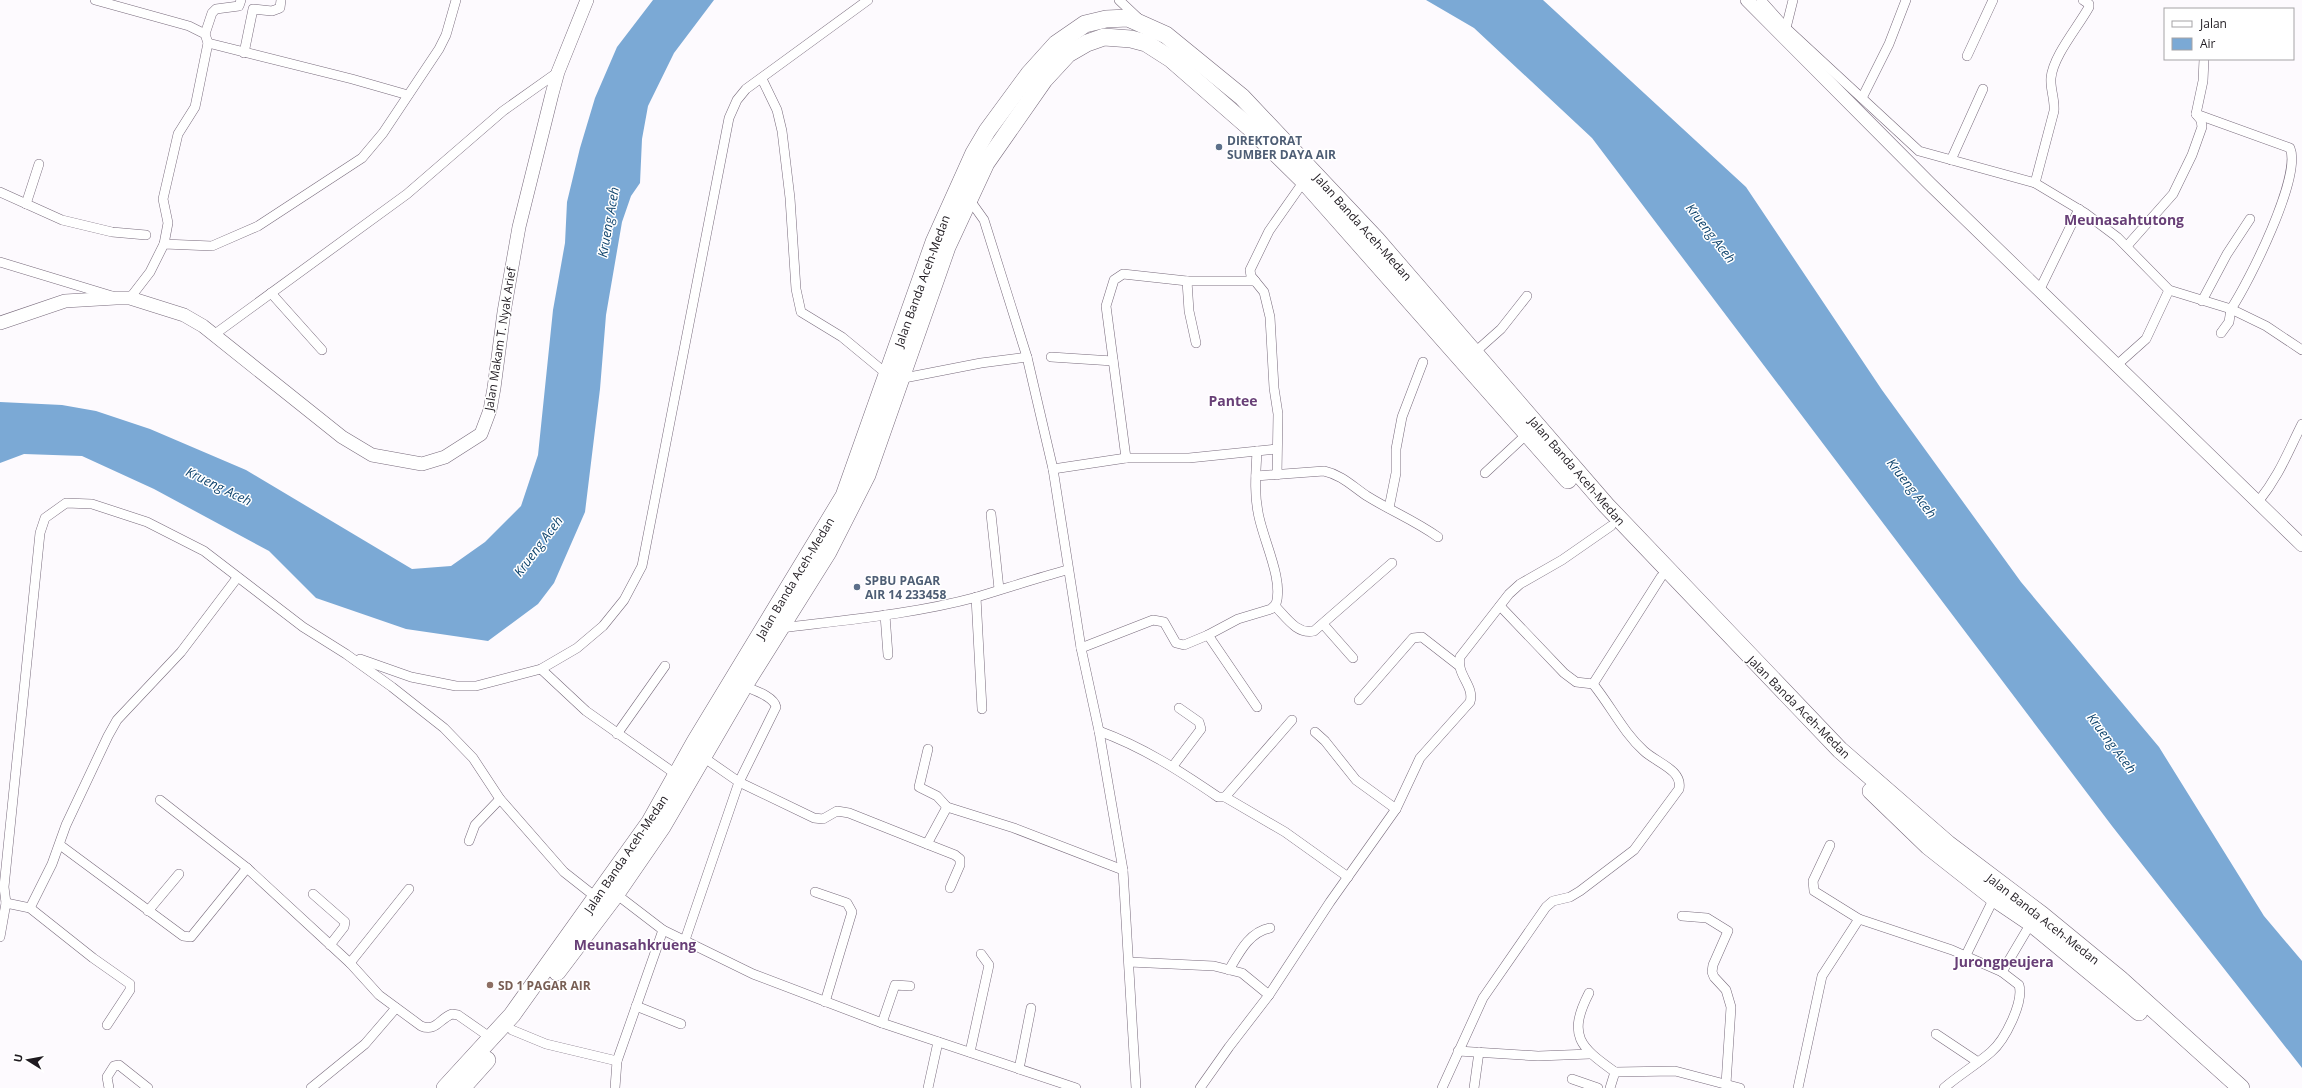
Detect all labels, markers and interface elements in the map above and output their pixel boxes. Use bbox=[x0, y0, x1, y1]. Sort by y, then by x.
legend bbox=[2164, 8, 2294, 60]
text: Jalan bbox=[2199, 15, 2227, 32]
text: Air bbox=[2200, 35, 2216, 52]
place label: DIREKTORAT SUMBER DAYA AIR bbox=[1227, 132, 1336, 163]
marker: DIREKTORAT SUMBER DAYA AIR bbox=[1214, 142, 1224, 152]
street label: Jalan Banda Aceh-Medan bbox=[1309, 169, 1416, 284]
water label: Krueng Aceh bbox=[593, 185, 623, 259]
water label: Krueng Aceh bbox=[1682, 199, 1740, 267]
district label: Meunasahtutong bbox=[2064, 210, 2184, 229]
street label: Jalan Banda Aceh-Medan bbox=[890, 213, 954, 350]
street label: Jalan Makam T. Nyak Arief bbox=[480, 265, 520, 413]
district label: Pantee bbox=[1208, 391, 1258, 410]
street label: Jalan Banda Aceh-Medan bbox=[1524, 412, 1629, 529]
water label: Krueng Aceh bbox=[1883, 454, 1941, 522]
water label: Krueng Aceh bbox=[183, 462, 255, 510]
water label: Krueng Aceh bbox=[509, 512, 567, 580]
street label: Jalan Banda Aceh-Medan bbox=[751, 514, 838, 643]
place label: SPBU PAGAR AIR 14 233458 bbox=[865, 572, 946, 603]
marker: SPBU PAGAR AIR 14 233458 bbox=[852, 582, 862, 592]
street label: Jalan Banda Aceh-Medan bbox=[1743, 651, 1854, 762]
water label: Krueng Aceh bbox=[2083, 709, 2141, 777]
street label: Jalan Banda Aceh-Medan bbox=[579, 792, 672, 917]
street label: Jalan Banda Aceh-Medan bbox=[1982, 869, 2103, 969]
district label: Meunasahkrueng bbox=[574, 935, 696, 954]
district label: Jurongpeujera bbox=[1952, 952, 2054, 971]
place label: SD 1 PAGAR AIR bbox=[498, 977, 591, 994]
marker: SD 1 PAGAR AIR bbox=[485, 980, 495, 990]
north arrow bbox=[8, 1040, 48, 1080]
text: U bbox=[10, 1052, 26, 1064]

